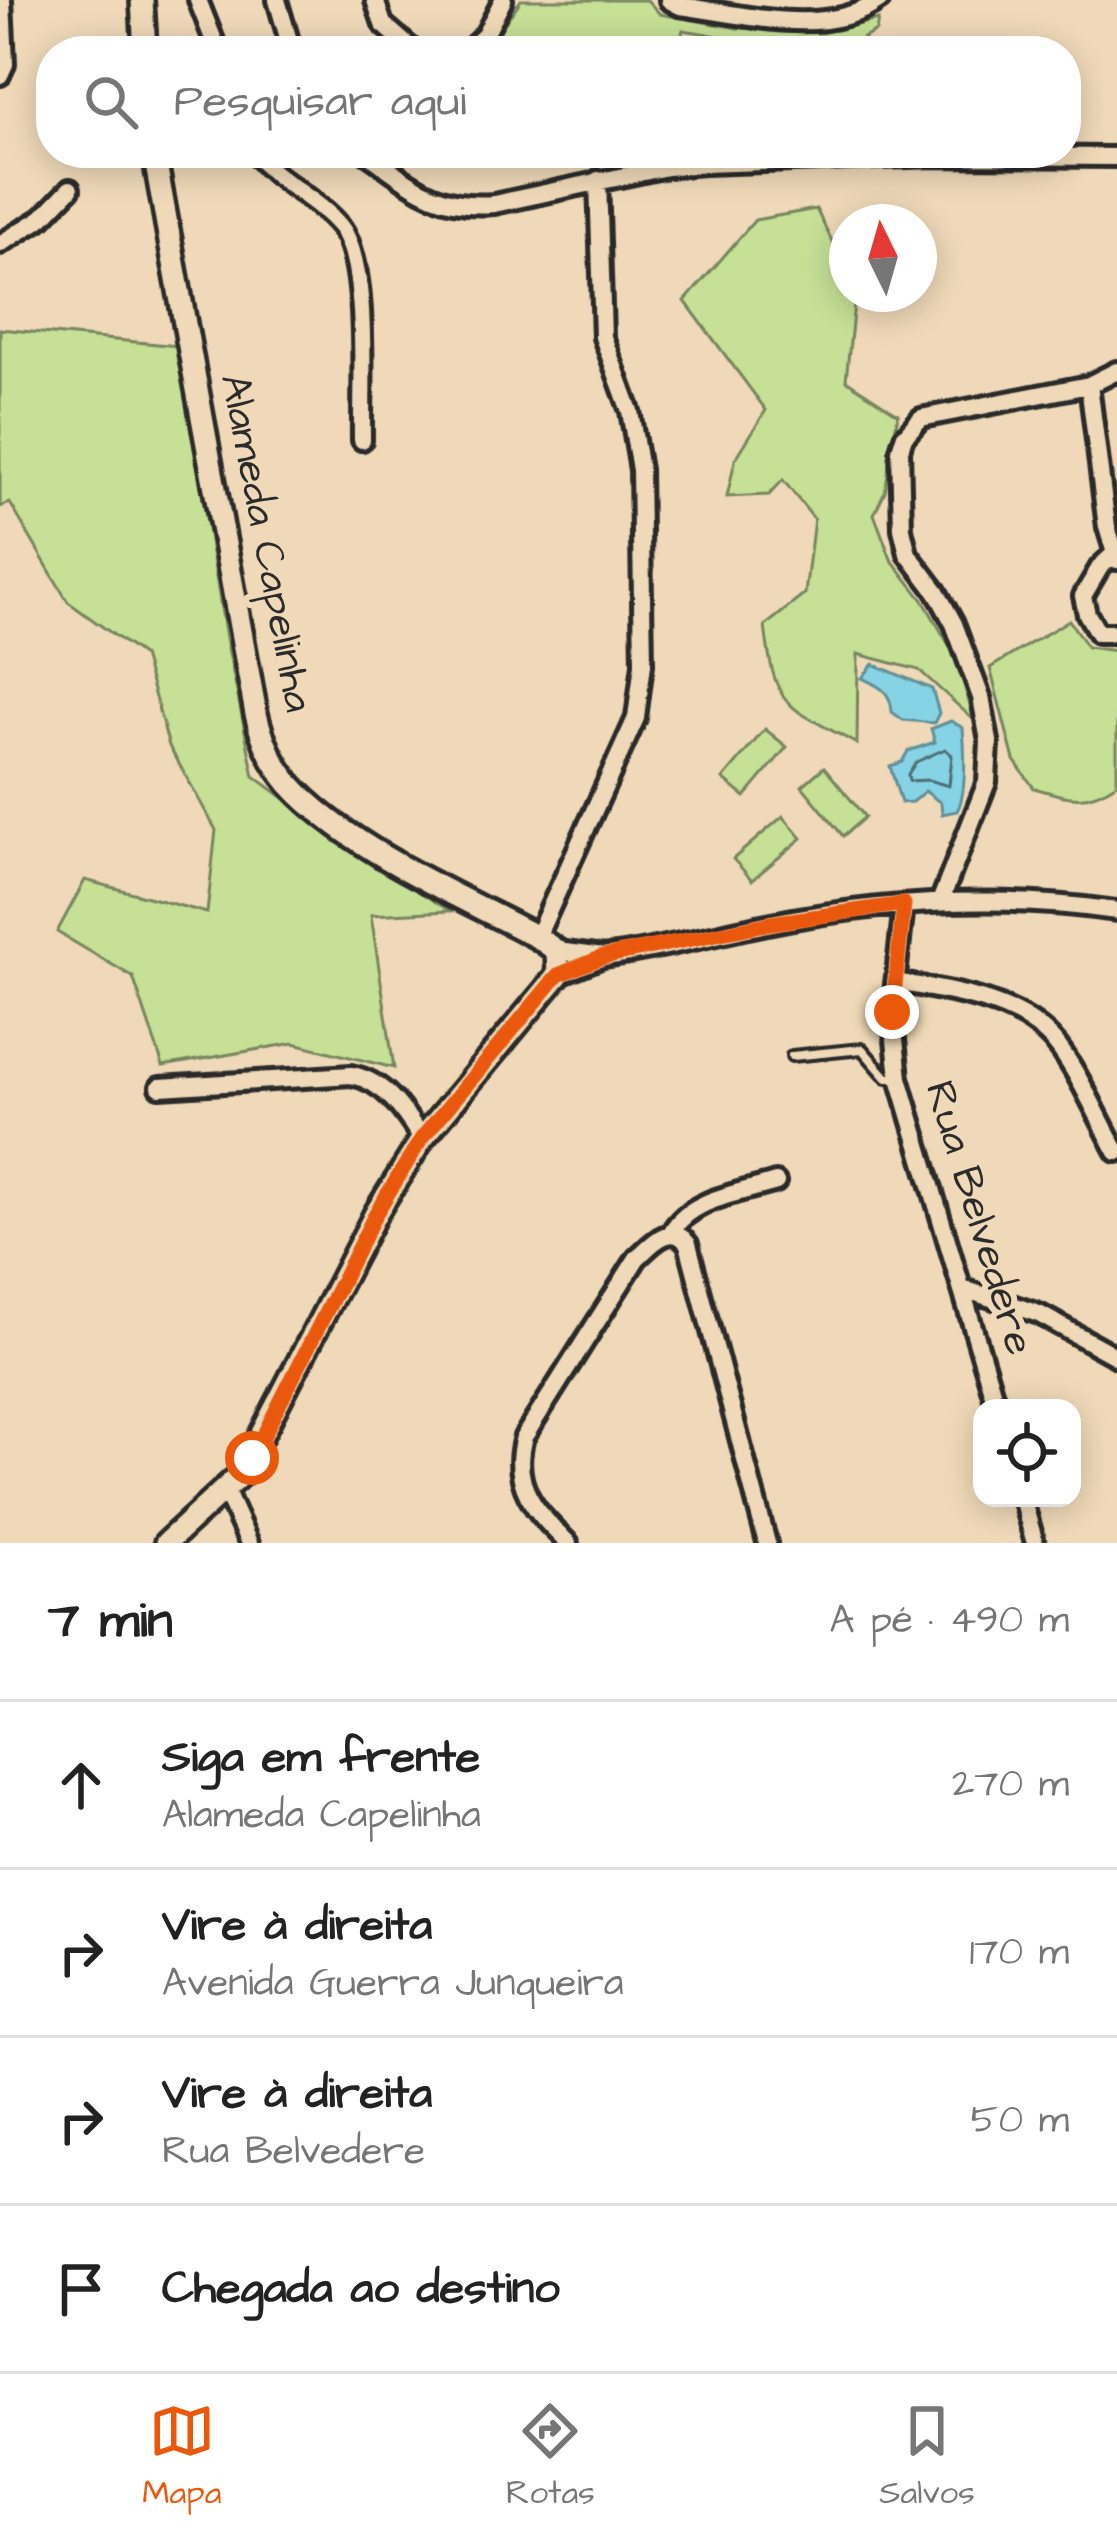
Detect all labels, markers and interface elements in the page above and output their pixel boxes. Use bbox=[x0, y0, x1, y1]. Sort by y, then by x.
search box bbox=[36, 36, 1081, 168]
icon: search bbox=[78, 69, 144, 135]
text: Pesquisar aqui bbox=[174, 71, 466, 133]
north arrow bbox=[829, 204, 937, 312]
street label: Alameda Capelinha bbox=[205, 369, 327, 717]
route end bbox=[865, 985, 919, 1039]
street label: Rua Belvedere bbox=[910, 1074, 1048, 1362]
map controls bbox=[973, 1399, 1081, 1507]
button: locate bbox=[973, 1399, 1081, 1507]
route start bbox=[225, 1431, 279, 1485]
text: 7 min bbox=[48, 1586, 173, 1657]
text: A pé · 490 m bbox=[830, 1594, 1069, 1648]
text: Siga em frente bbox=[162, 1727, 480, 1789]
icon: ahead bbox=[48, 1752, 114, 1818]
text: 270 m bbox=[952, 1758, 1069, 1812]
text: Alameda Capelinha bbox=[162, 1789, 481, 1843]
text: Vire à direita bbox=[162, 1895, 432, 1957]
icon: right bbox=[48, 1920, 114, 1986]
text: 170 m bbox=[969, 1926, 1069, 1980]
text: Avenida Guerra Junqueira bbox=[162, 1957, 624, 2011]
text: Vire à direita bbox=[162, 2063, 432, 2125]
icon: right bbox=[48, 2088, 114, 2154]
text: 50 m bbox=[971, 2094, 1069, 2148]
text: Rua Belvedere bbox=[162, 2125, 425, 2179]
icon: arrive bbox=[48, 2256, 114, 2322]
text: Chegada ao destino bbox=[162, 2258, 560, 2320]
tab: Mapa bbox=[142, 2398, 222, 2516]
tab: Rotas bbox=[506, 2398, 595, 2516]
tab: Salvos bbox=[879, 2398, 975, 2516]

